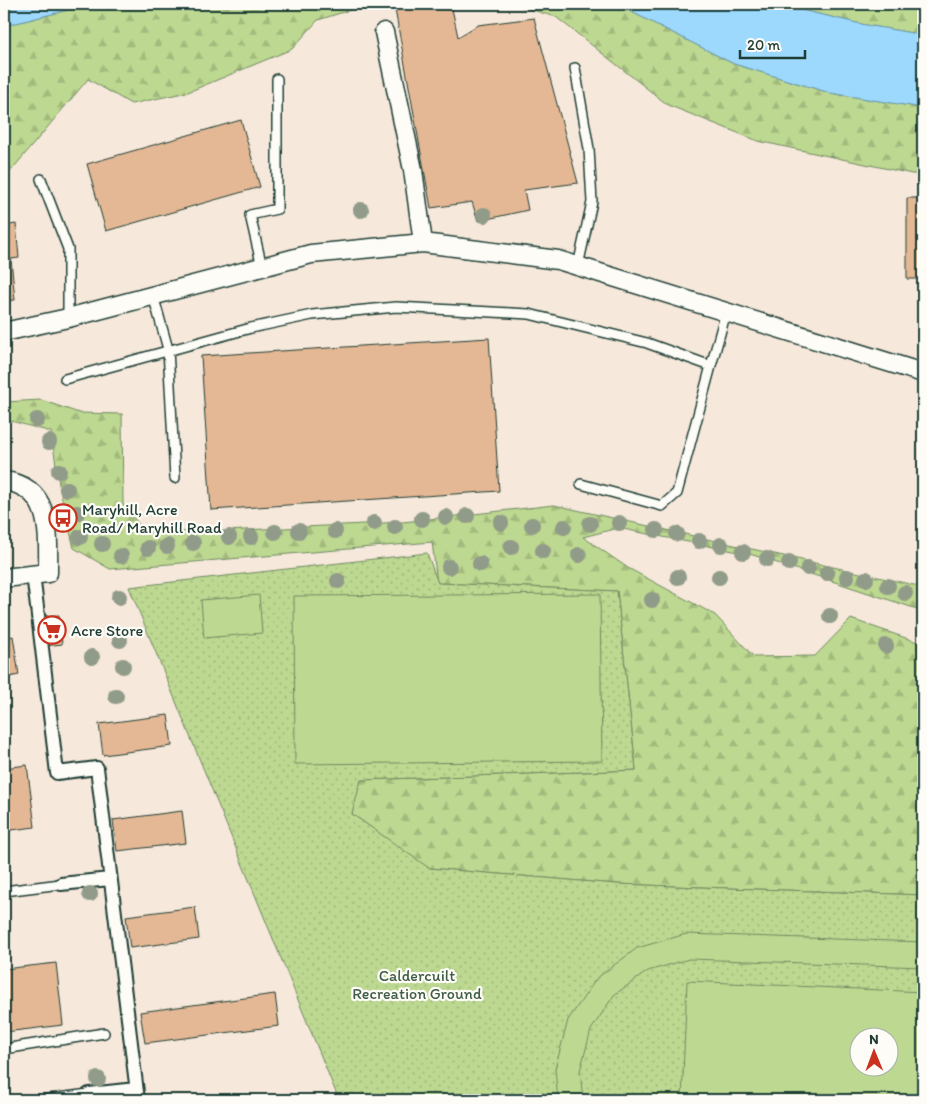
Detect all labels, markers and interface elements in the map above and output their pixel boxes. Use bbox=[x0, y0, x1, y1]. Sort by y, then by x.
scale bar bbox=[740, 28, 804, 60]
text: 20 m bbox=[747, 36, 781, 54]
place label: Maryhill, Acre Road/ Maryhill Road bbox=[82, 500, 222, 537]
bus stop icon: Maryhill, Acre Road/ Maryhill Road bbox=[48, 503, 78, 533]
supermarket icon: Acre Store bbox=[37, 615, 67, 645]
place label: Acre Store bbox=[71, 621, 143, 640]
park label: Caldercuilt Recreation Ground bbox=[352, 966, 482, 1003]
north arrow bbox=[850, 1026, 900, 1076]
text: N bbox=[869, 1031, 879, 1048]

